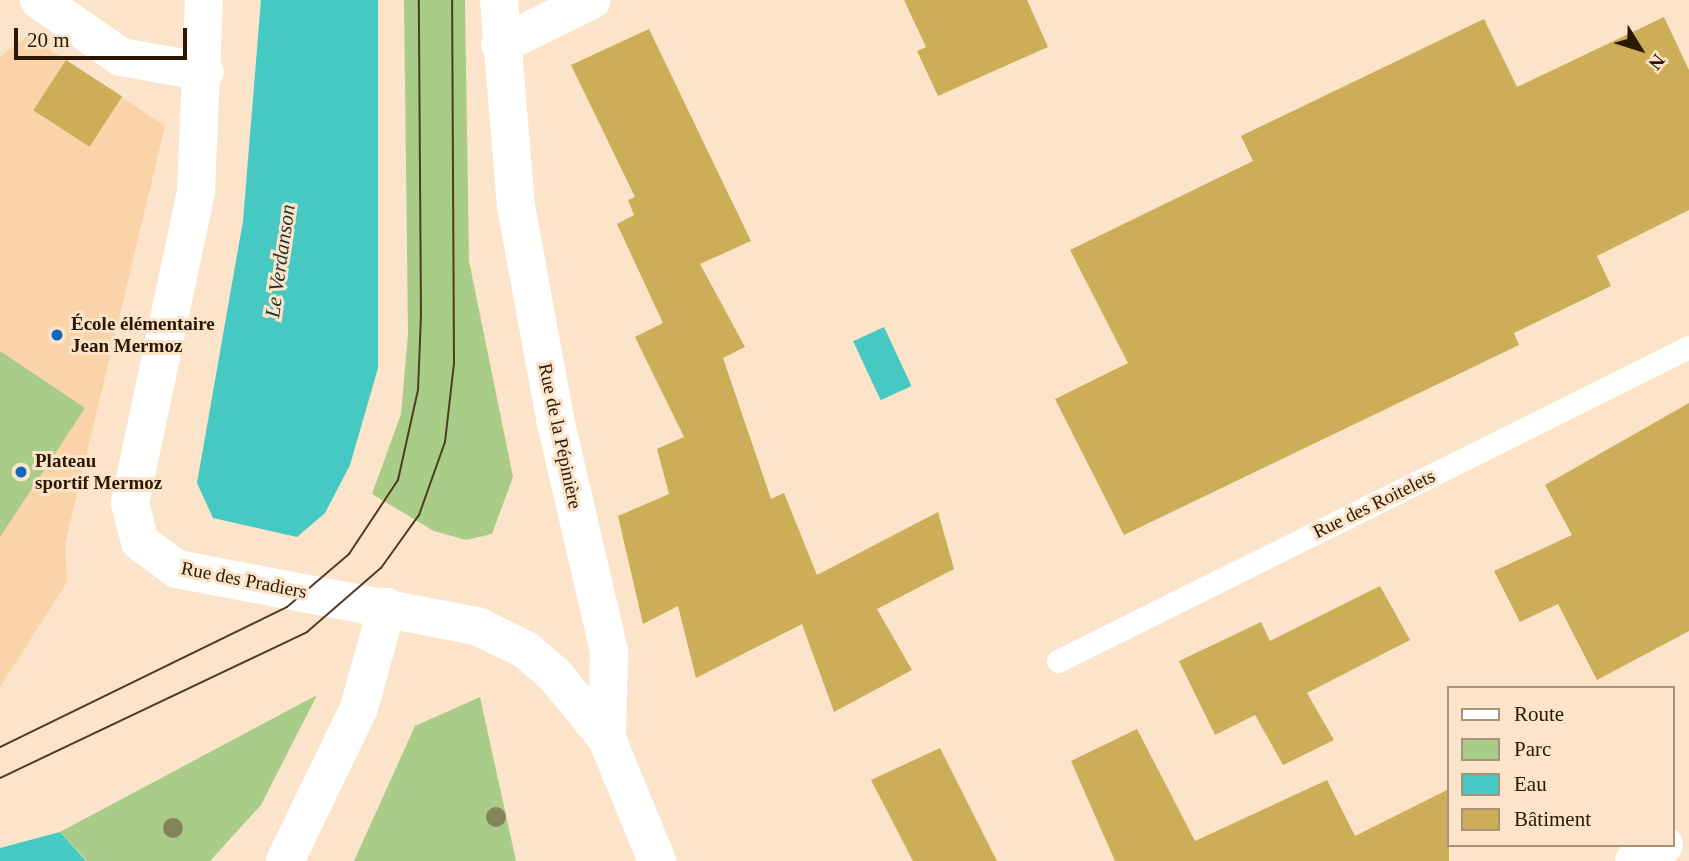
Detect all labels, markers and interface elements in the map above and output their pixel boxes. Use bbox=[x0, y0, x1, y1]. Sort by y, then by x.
scale bar bbox=[18, 14, 191, 58]
north arrow bbox=[1605, 14, 1675, 84]
text: 20 m bbox=[27, 28, 70, 52]
text: N bbox=[1644, 50, 1669, 74]
water label: Le Verdanson bbox=[260, 203, 300, 319]
place label: École élémentaire Jean Mermoz bbox=[71, 313, 215, 357]
marker: École élémentaire Jean Mermoz bbox=[49, 327, 65, 343]
street label: Rue de la Pépinière bbox=[533, 361, 587, 511]
place label: Plateau sportif Mermoz bbox=[35, 450, 162, 494]
marker: Plateau sportif Mermoz bbox=[13, 464, 29, 480]
street label: Rue des Roitelets bbox=[1309, 465, 1439, 543]
street label: Rue des Pradiers bbox=[179, 557, 309, 603]
legend bbox=[1448, 686, 1675, 847]
text: Route bbox=[1514, 702, 1564, 726]
text: Parc bbox=[1514, 737, 1551, 761]
text: Eau bbox=[1514, 772, 1547, 796]
text: Bâtiment bbox=[1514, 807, 1591, 831]

